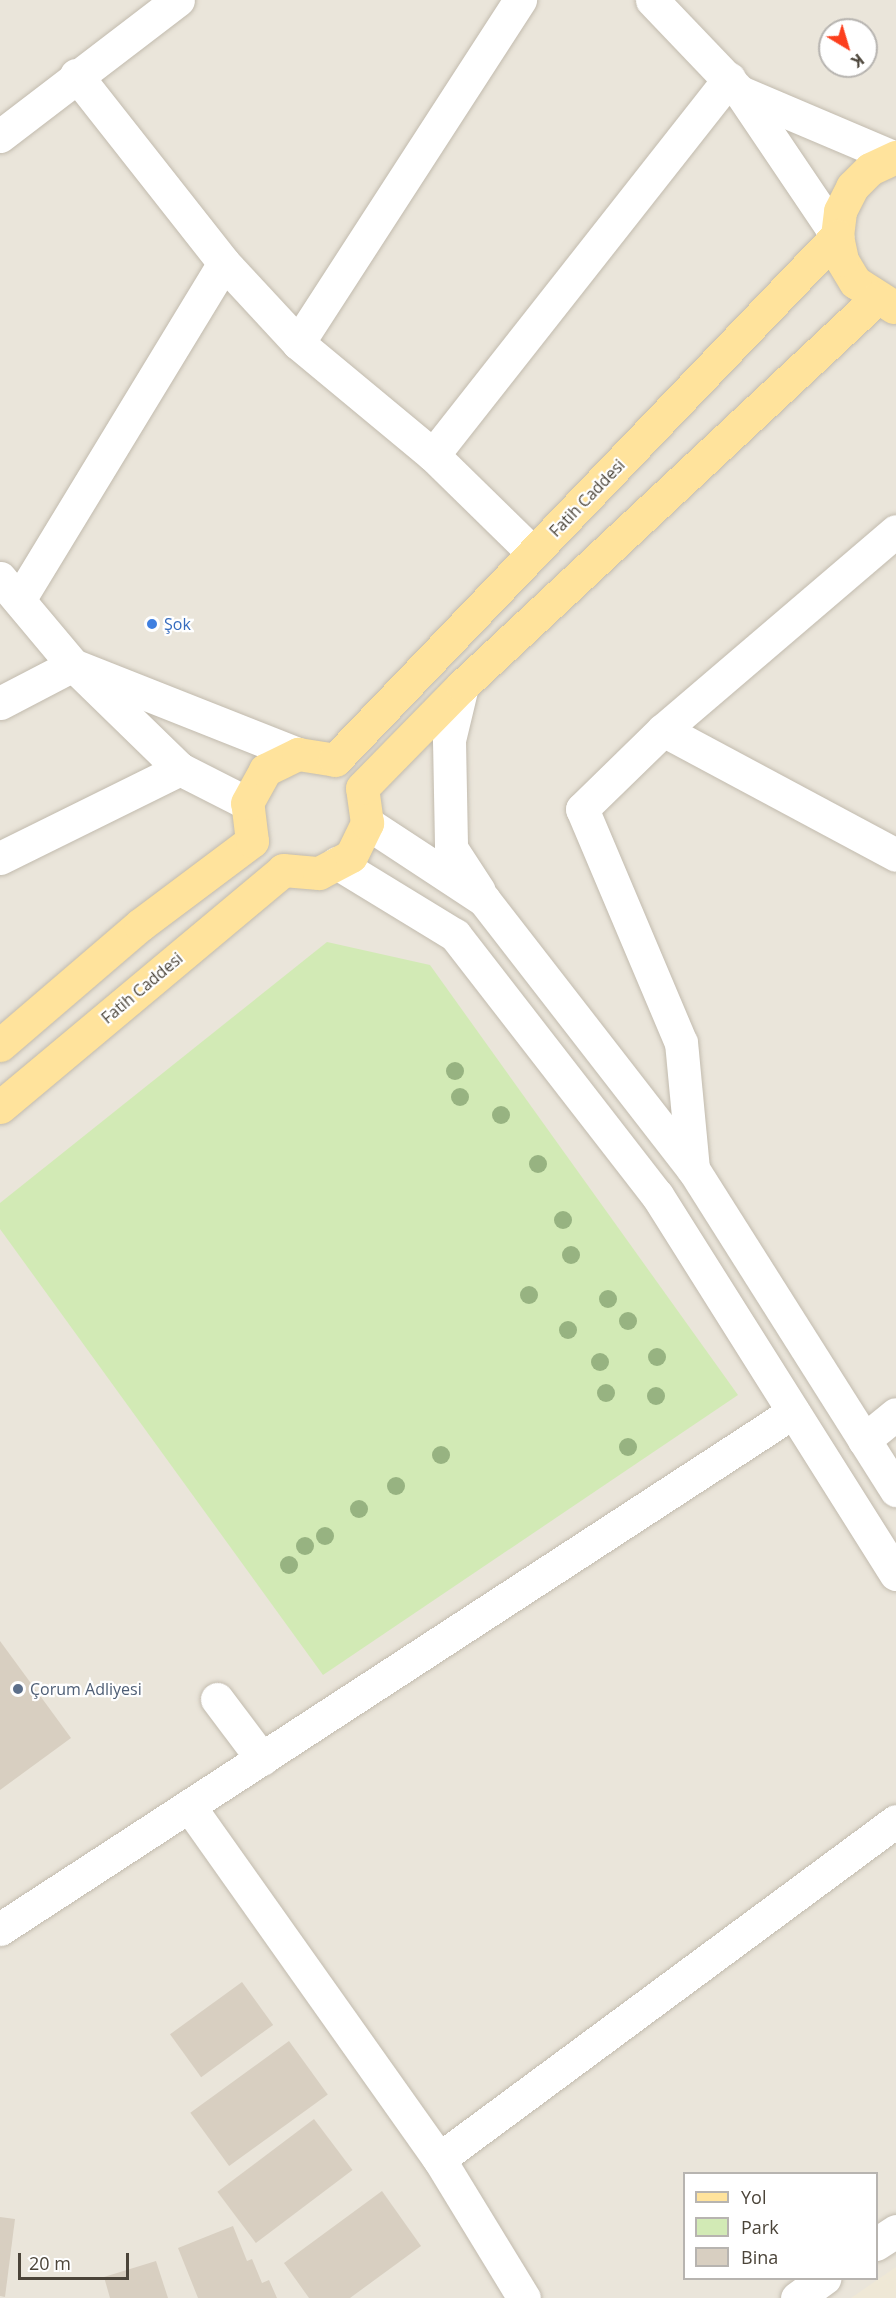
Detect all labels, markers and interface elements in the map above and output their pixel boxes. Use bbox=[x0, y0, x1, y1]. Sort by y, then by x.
north arrow bbox=[818, 18, 878, 78]
text: K bbox=[847, 49, 869, 73]
street label: Fatih Caddesi bbox=[545, 455, 629, 541]
place label: Şok bbox=[164, 614, 191, 634]
marker: Şok bbox=[145, 617, 159, 631]
street label: Fatih Caddesi bbox=[98, 948, 186, 1028]
place label: Çorum Adliyesi bbox=[30, 1679, 142, 1699]
marker: Çorum Adliyesi bbox=[11, 1682, 25, 1696]
legend bbox=[683, 2172, 878, 2280]
text: Yol bbox=[741, 2185, 766, 2209]
text: Park bbox=[741, 2215, 779, 2239]
scale bar bbox=[21, 2241, 132, 2279]
text: Bina bbox=[741, 2245, 778, 2269]
text: 20 m bbox=[29, 2251, 71, 2275]

